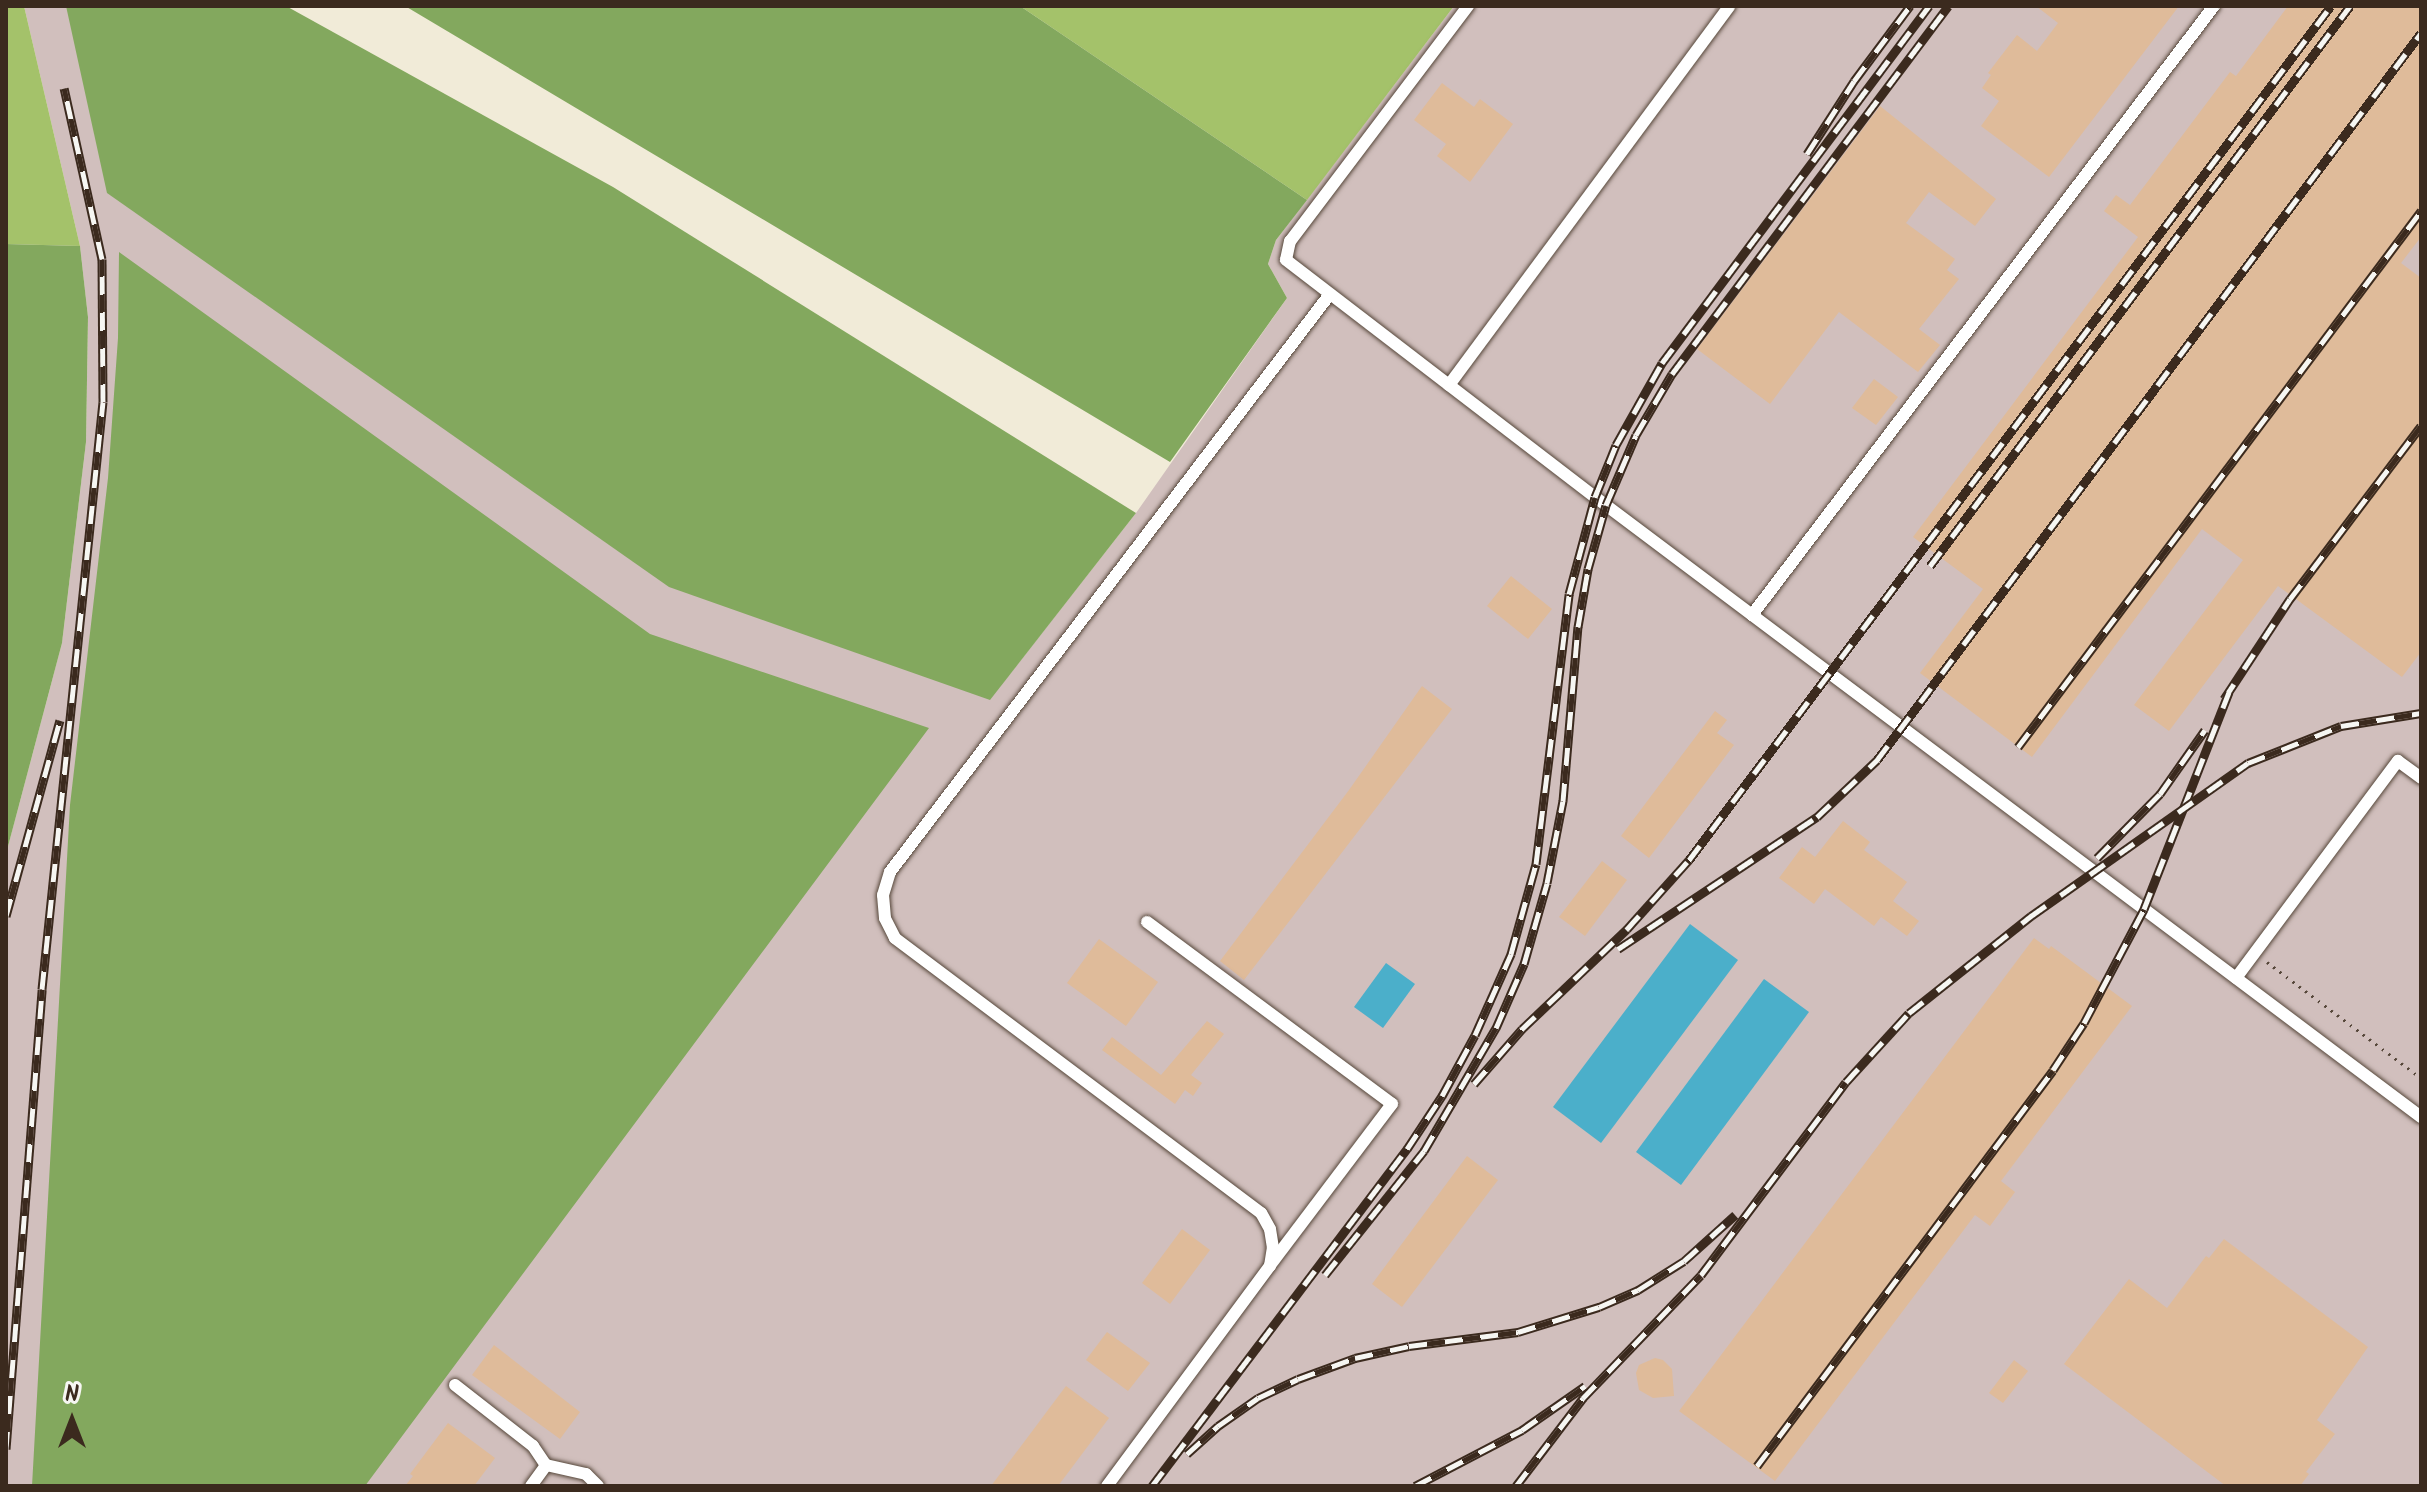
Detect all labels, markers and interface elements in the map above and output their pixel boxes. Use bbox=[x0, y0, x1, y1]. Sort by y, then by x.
text: N bbox=[65, 1378, 79, 1413]
north arrow bbox=[32, 1380, 112, 1460]

